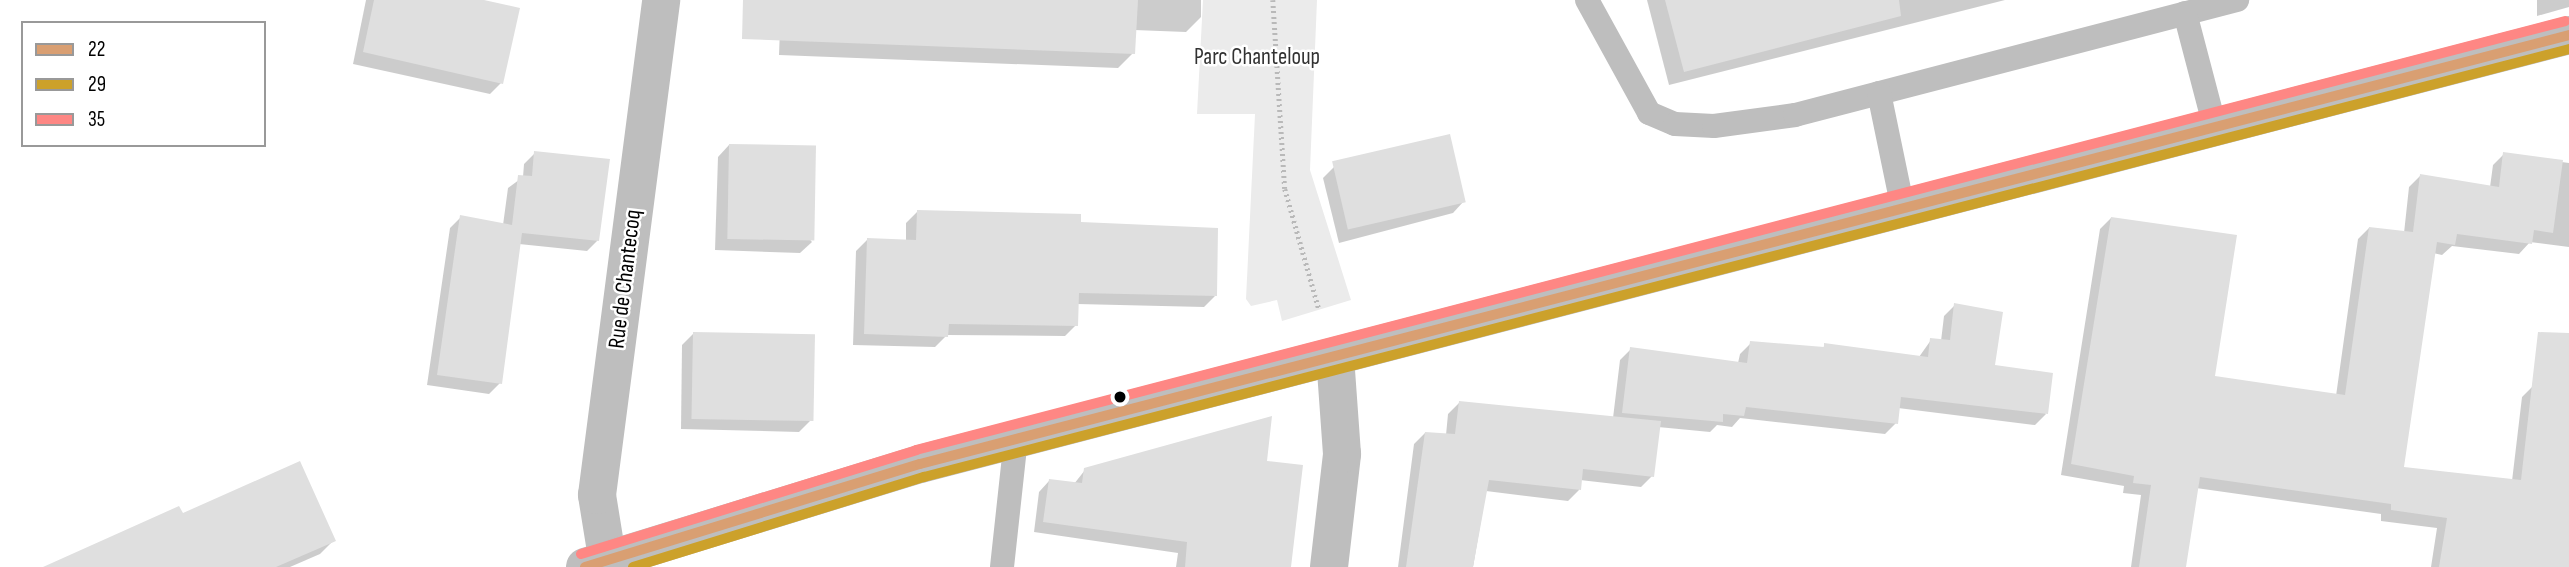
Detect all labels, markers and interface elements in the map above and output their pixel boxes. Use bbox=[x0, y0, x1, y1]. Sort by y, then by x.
legend bbox=[21, 21, 266, 147]
text: 22 bbox=[88, 37, 105, 62]
park label: Parc Chanteloup bbox=[1194, 43, 1320, 71]
text: 29 bbox=[88, 72, 106, 97]
text: 35 bbox=[88, 107, 105, 132]
street label: Rue de Chantecoq bbox=[603, 208, 647, 350]
unlabelled marker bbox=[1113, 390, 1127, 404]

